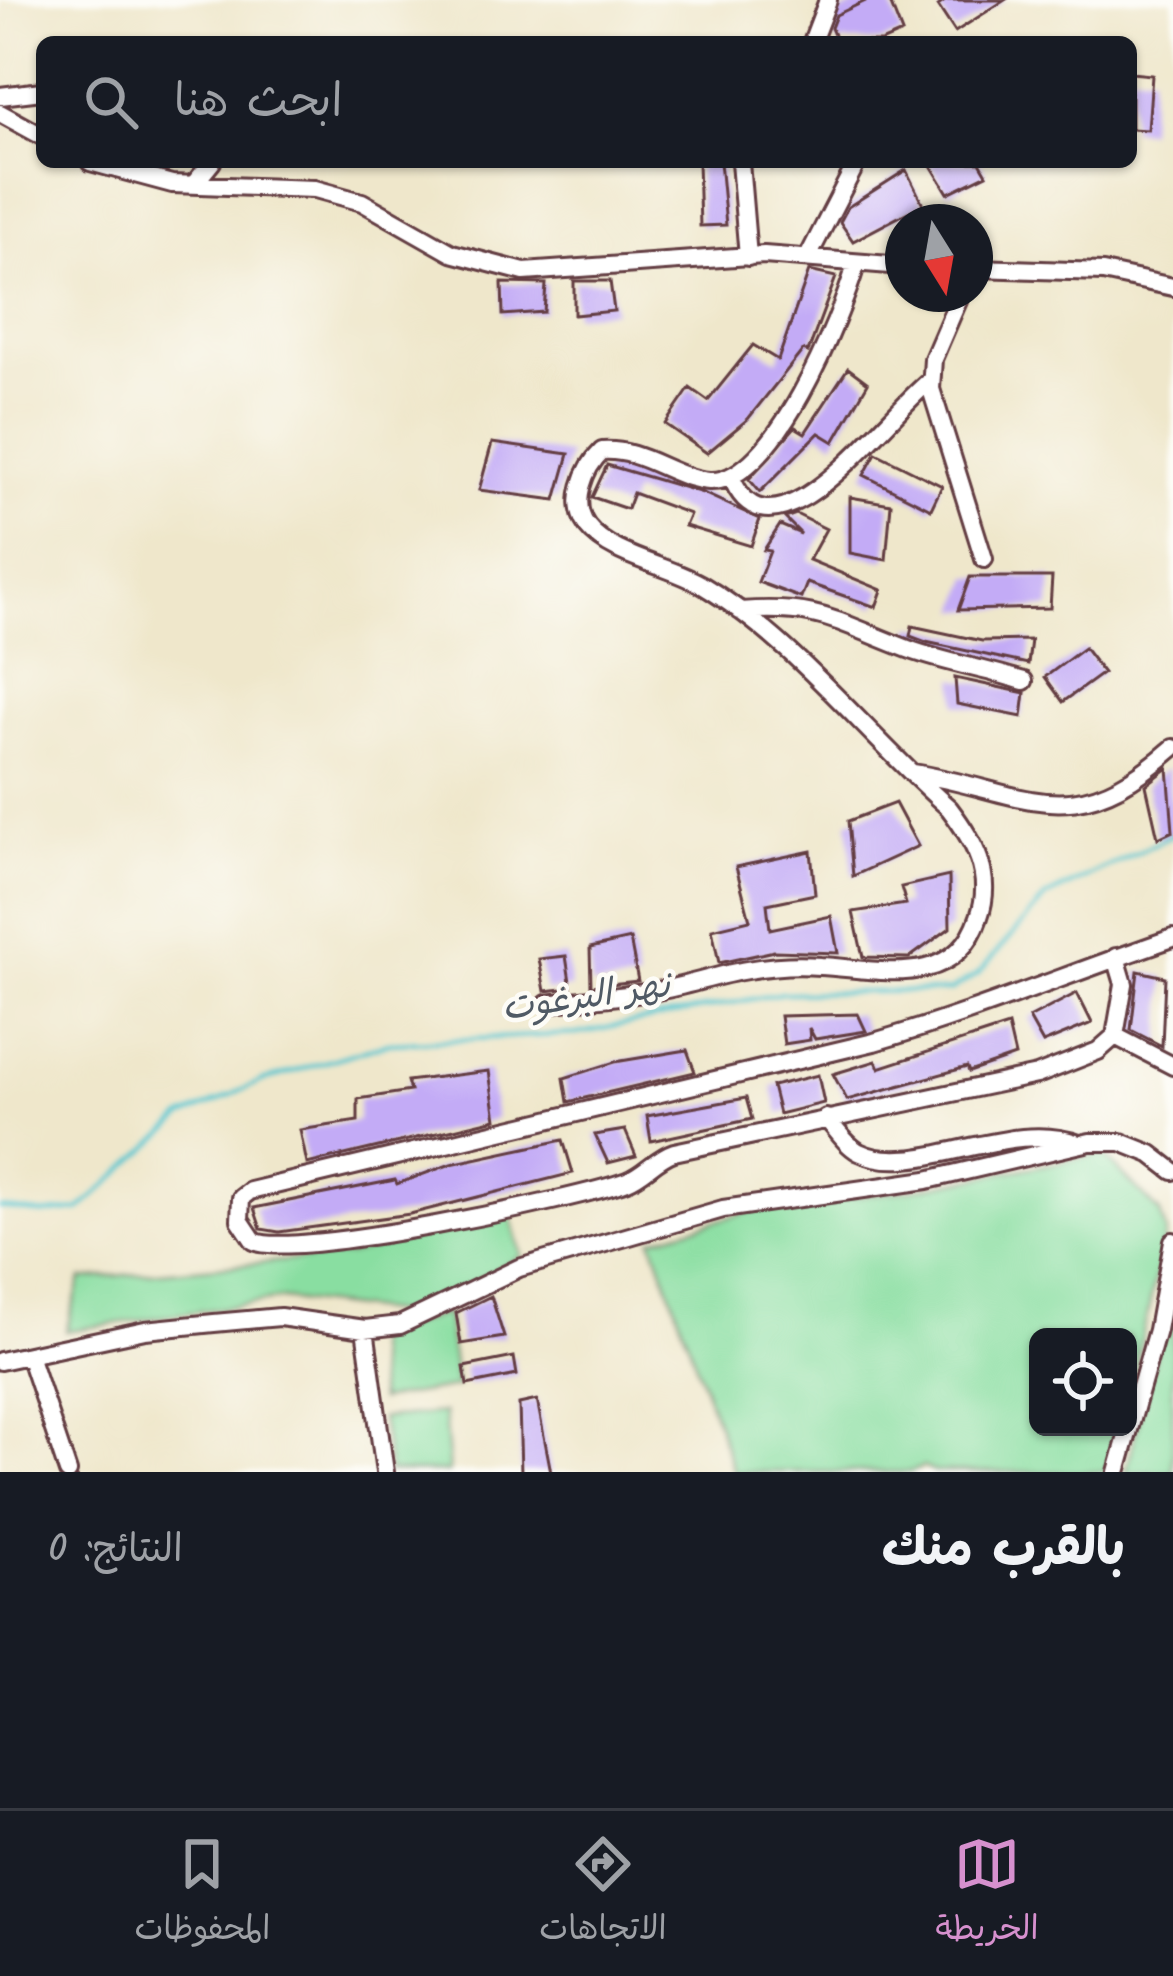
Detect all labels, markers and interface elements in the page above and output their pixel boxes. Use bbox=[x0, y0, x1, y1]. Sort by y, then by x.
search box bbox=[36, 36, 1137, 168]
text: ابحث هنا bbox=[174, 67, 342, 139]
icon: search bbox=[78, 69, 144, 135]
north arrow bbox=[885, 204, 993, 312]
water label: نهر البرغوت bbox=[498, 957, 677, 1038]
map controls bbox=[1029, 1328, 1137, 1436]
button: locate bbox=[1029, 1328, 1137, 1436]
text: بالقرب منك bbox=[882, 1510, 1125, 1591]
text: النتائج: 0 bbox=[48, 1520, 183, 1582]
tab: المحفوظات bbox=[134, 1831, 270, 1957]
tab: الاتجاهات bbox=[539, 1831, 667, 1957]
tab: الخريطة bbox=[936, 1831, 1039, 1957]

